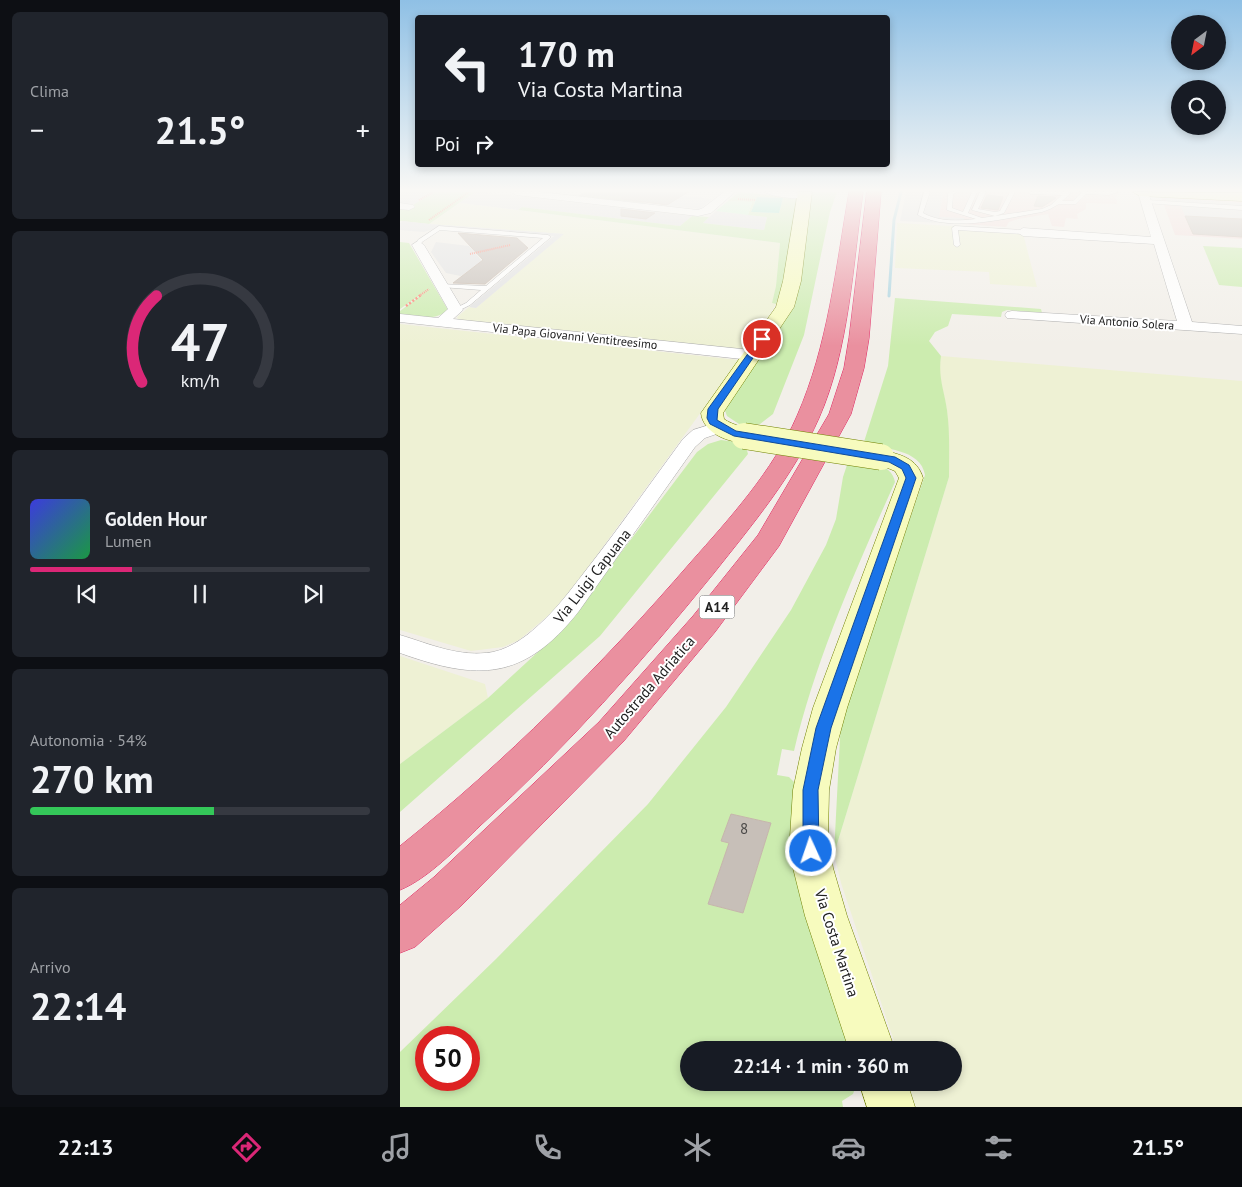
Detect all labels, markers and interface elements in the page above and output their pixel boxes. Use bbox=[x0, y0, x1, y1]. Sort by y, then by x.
north arrow bbox=[1171, 15, 1226, 70]
map controls bbox=[1171, 15, 1226, 135]
text: 170 m bbox=[518, 31, 615, 77]
icon: left bbox=[435, 35, 500, 100]
text: Via Costa Martina bbox=[518, 75, 683, 103]
button: search bbox=[1171, 80, 1226, 135]
text: Clima bbox=[30, 81, 69, 101]
text: 21.5° bbox=[155, 105, 245, 154]
text: − bbox=[30, 111, 44, 148]
text: + bbox=[356, 111, 370, 148]
icon: right bbox=[470, 130, 498, 158]
text: Poi bbox=[435, 132, 460, 156]
text: 47 bbox=[171, 308, 229, 375]
street label: Via Antonio Solera bbox=[1078, 311, 1175, 333]
pin bbox=[741, 318, 783, 360]
street label: Via Papa Giovanni Ventitreesimo bbox=[491, 320, 658, 352]
icon: arrive bbox=[748, 325, 776, 353]
text: km/h bbox=[180, 369, 220, 392]
text: Golden Hour bbox=[105, 507, 207, 531]
street label: Via Luigi Capuana bbox=[549, 525, 635, 628]
text: Lumen bbox=[105, 531, 151, 551]
icon: previous bbox=[73, 580, 101, 608]
icon: pause bbox=[186, 580, 214, 608]
icon: next bbox=[299, 580, 327, 608]
road number: A14 bbox=[700, 596, 734, 618]
street label: Autostrada Adriatica bbox=[599, 632, 699, 742]
text: Autonomia · 54% bbox=[30, 730, 147, 750]
text: 270 km bbox=[30, 754, 154, 803]
house number: 8 bbox=[740, 819, 748, 838]
position arrow bbox=[784, 824, 836, 876]
street label: Via Costa Martina bbox=[810, 886, 863, 999]
text: Arrivo bbox=[30, 957, 71, 977]
text: 22:14 bbox=[30, 981, 126, 1030]
speed limit sign: 50 bbox=[415, 1026, 480, 1091]
text: 22:14 · 1 min · 360 m bbox=[733, 1054, 909, 1078]
icon: directions bbox=[229, 1130, 264, 1165]
icon: music bbox=[379, 1130, 414, 1165]
icon: phone bbox=[530, 1130, 565, 1165]
icon: climate bbox=[680, 1130, 715, 1165]
icon: car bbox=[831, 1130, 866, 1165]
icon: filters bbox=[981, 1130, 1016, 1165]
text: 22:13 bbox=[58, 1133, 114, 1161]
text: 21.5° bbox=[1132, 1133, 1184, 1161]

